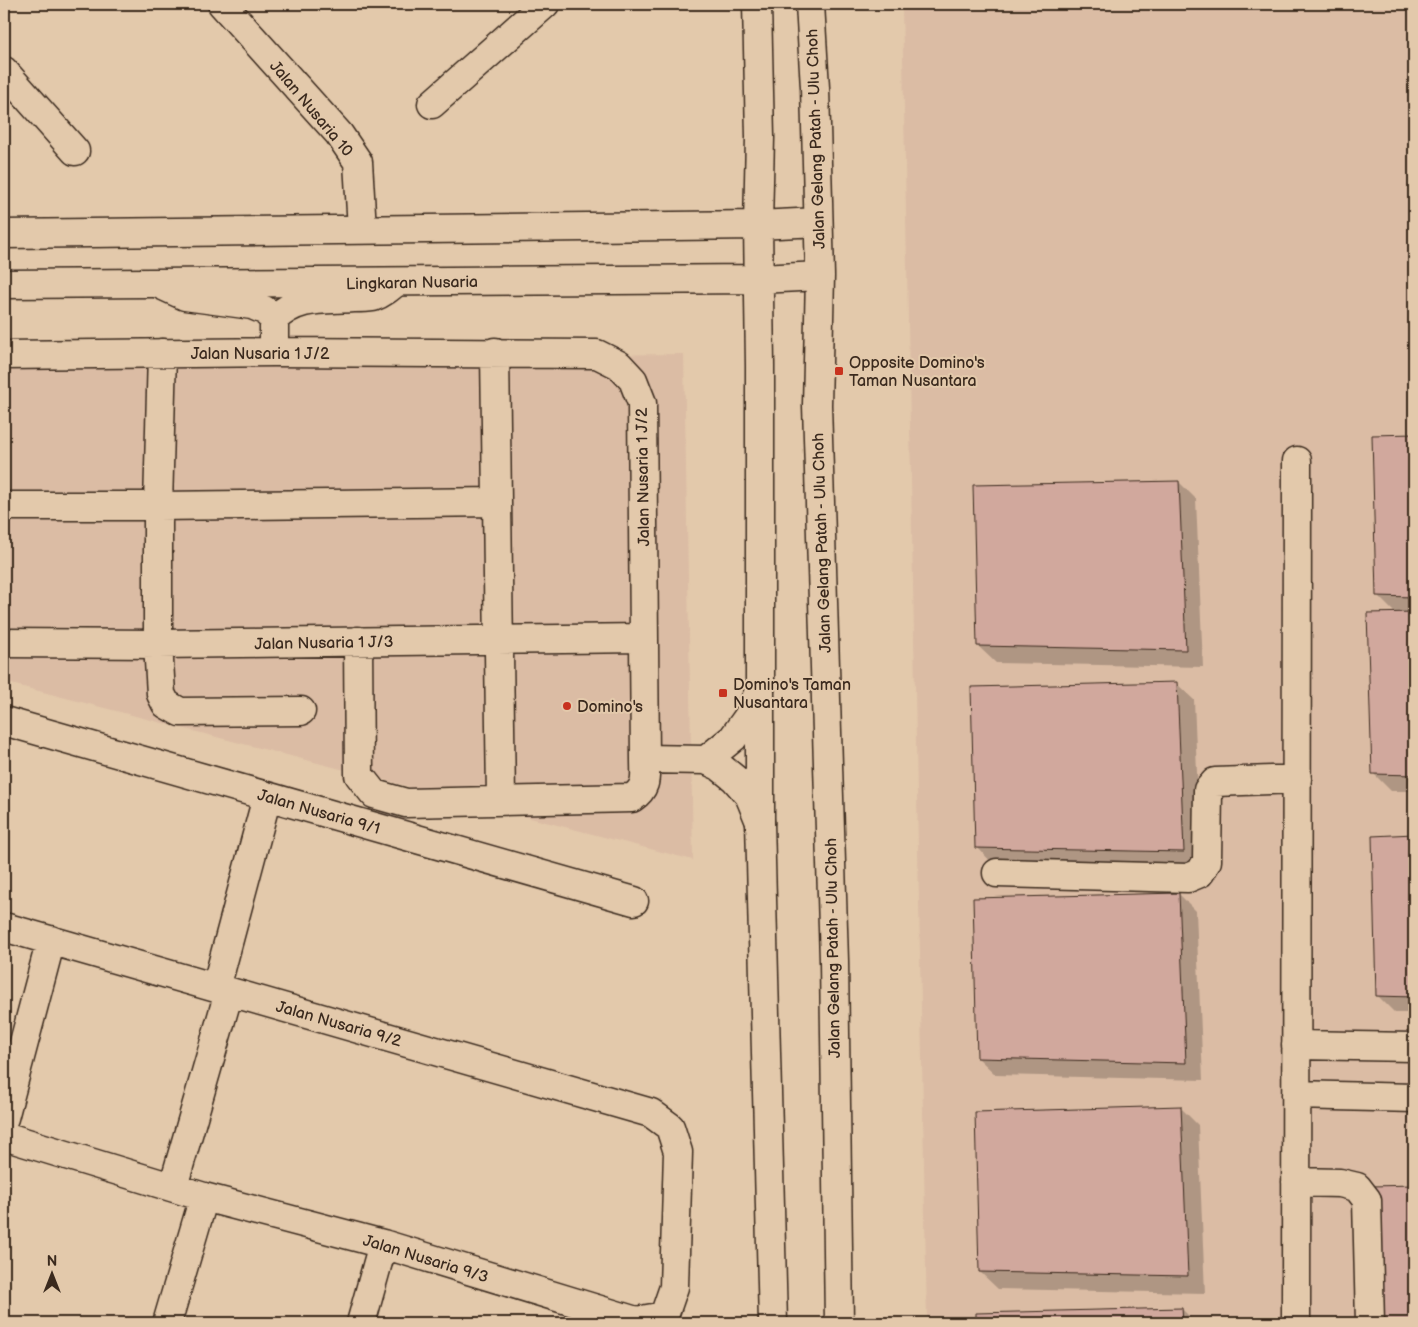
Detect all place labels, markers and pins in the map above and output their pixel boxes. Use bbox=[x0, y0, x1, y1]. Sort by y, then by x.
place label: Opposite Domino's Taman Nusantara bbox=[849, 354, 985, 391]
marker: Opposite Domino's Taman Nusantara bbox=[833, 365, 845, 377]
place label: Domino's Taman Nusantara bbox=[733, 676, 851, 713]
marker: Domino's Taman Nusantara bbox=[717, 687, 729, 699]
place label: Domino's bbox=[577, 698, 643, 717]
marker: Domino's bbox=[561, 700, 573, 712]

